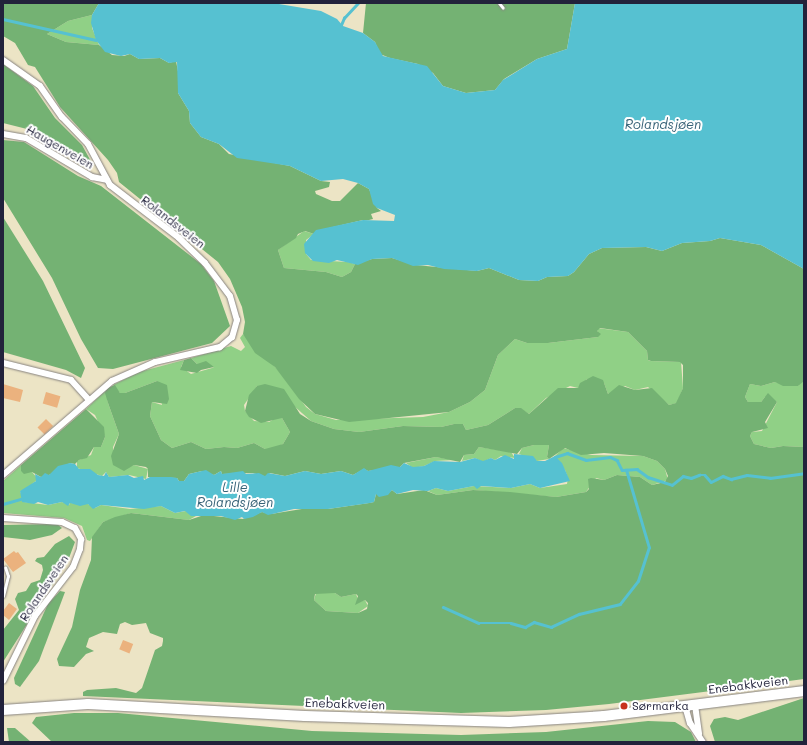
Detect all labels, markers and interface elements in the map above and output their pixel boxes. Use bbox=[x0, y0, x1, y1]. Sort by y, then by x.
water label: Rolandsjøen bbox=[625, 116, 701, 132]
street label: Haugenveien bbox=[24, 122, 96, 172]
street label: Rolandsveien bbox=[138, 193, 208, 251]
water label: Lille Rolandsjøen bbox=[197, 480, 273, 511]
street label: Rolandsveien bbox=[17, 552, 71, 624]
street label: Enebakkveien bbox=[707, 673, 789, 697]
street label: Enebakkveien bbox=[305, 695, 385, 713]
place label: Sørmarka bbox=[632, 699, 689, 713]
marker: Sørmarka bbox=[619, 701, 629, 711]

